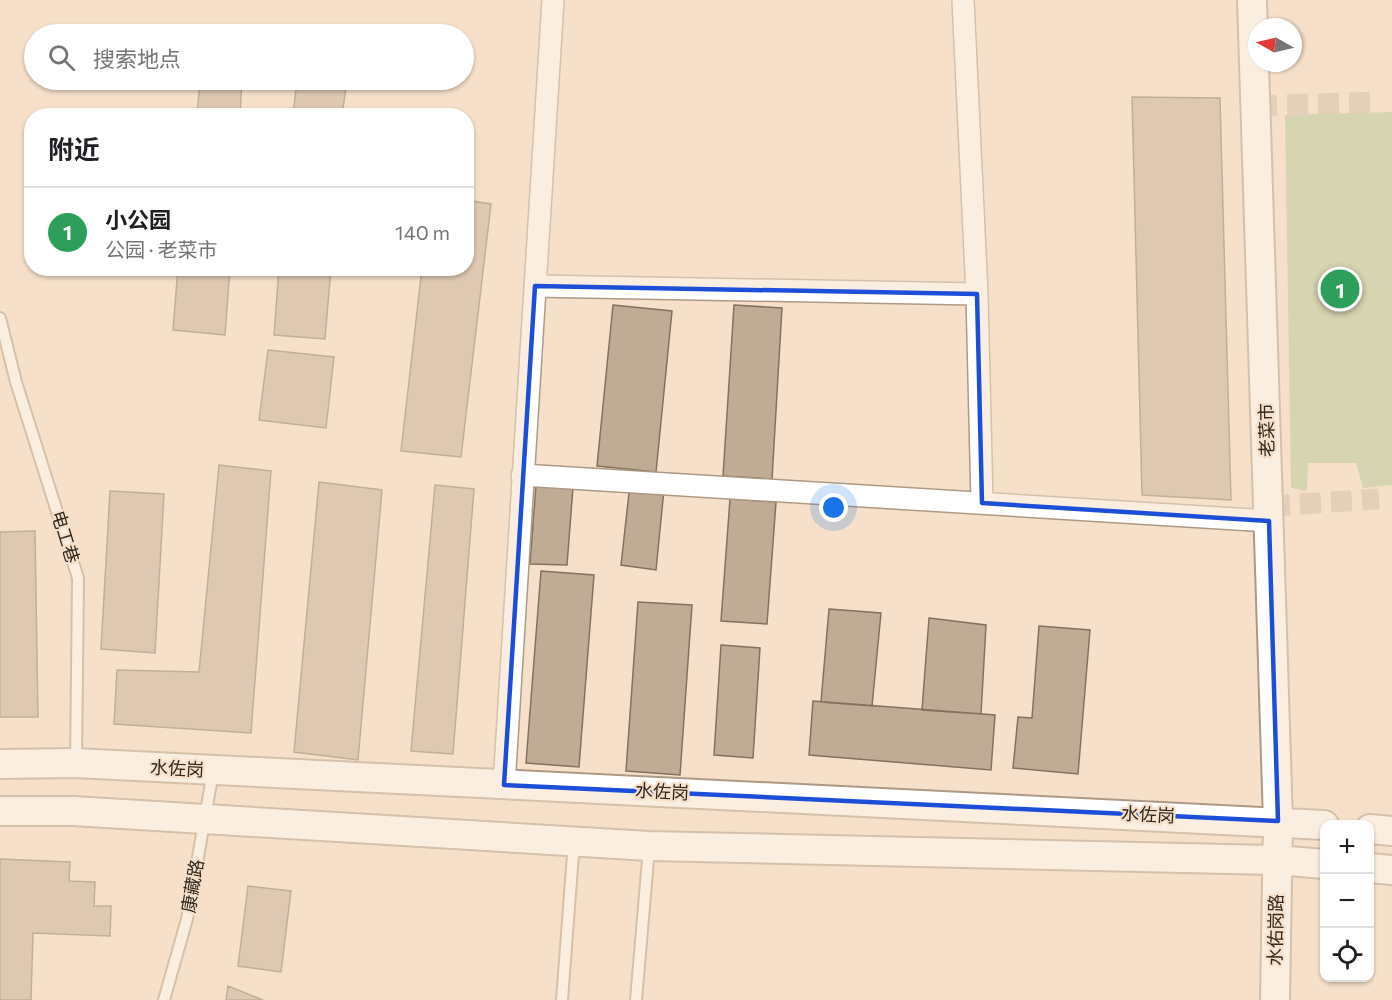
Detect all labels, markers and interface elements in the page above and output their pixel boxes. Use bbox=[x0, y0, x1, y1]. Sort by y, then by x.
north arrow bbox=[1248, 18, 1302, 72]
search box bbox=[24, 24, 474, 90]
icon: search bbox=[45, 41, 78, 74]
text: 搜索地点 bbox=[93, 45, 181, 72]
text: 附近 bbox=[48, 133, 100, 164]
text: 小公园 bbox=[105, 206, 171, 233]
text: 1 bbox=[63, 220, 72, 244]
text: 140 m bbox=[395, 220, 450, 244]
text: 公园 · 老菜市 bbox=[105, 237, 217, 261]
pin: 1 bbox=[1320, 266, 1360, 312]
street label: 老菜市 bbox=[1255, 403, 1277, 457]
your location bbox=[819, 493, 848, 522]
street label: 电工巷 bbox=[48, 508, 84, 566]
street label: 水佐岗 bbox=[150, 756, 205, 780]
street label: 水佐岗 bbox=[635, 779, 690, 803]
street label: 水佐岗 bbox=[1121, 802, 1176, 826]
map controls bbox=[1320, 820, 1374, 982]
button: + bbox=[1320, 820, 1374, 874]
street label: 康藏路 bbox=[176, 857, 208, 914]
button: − bbox=[1320, 874, 1374, 928]
street label: 水佑岗路 bbox=[1263, 894, 1287, 966]
button: locate bbox=[1320, 928, 1374, 982]

